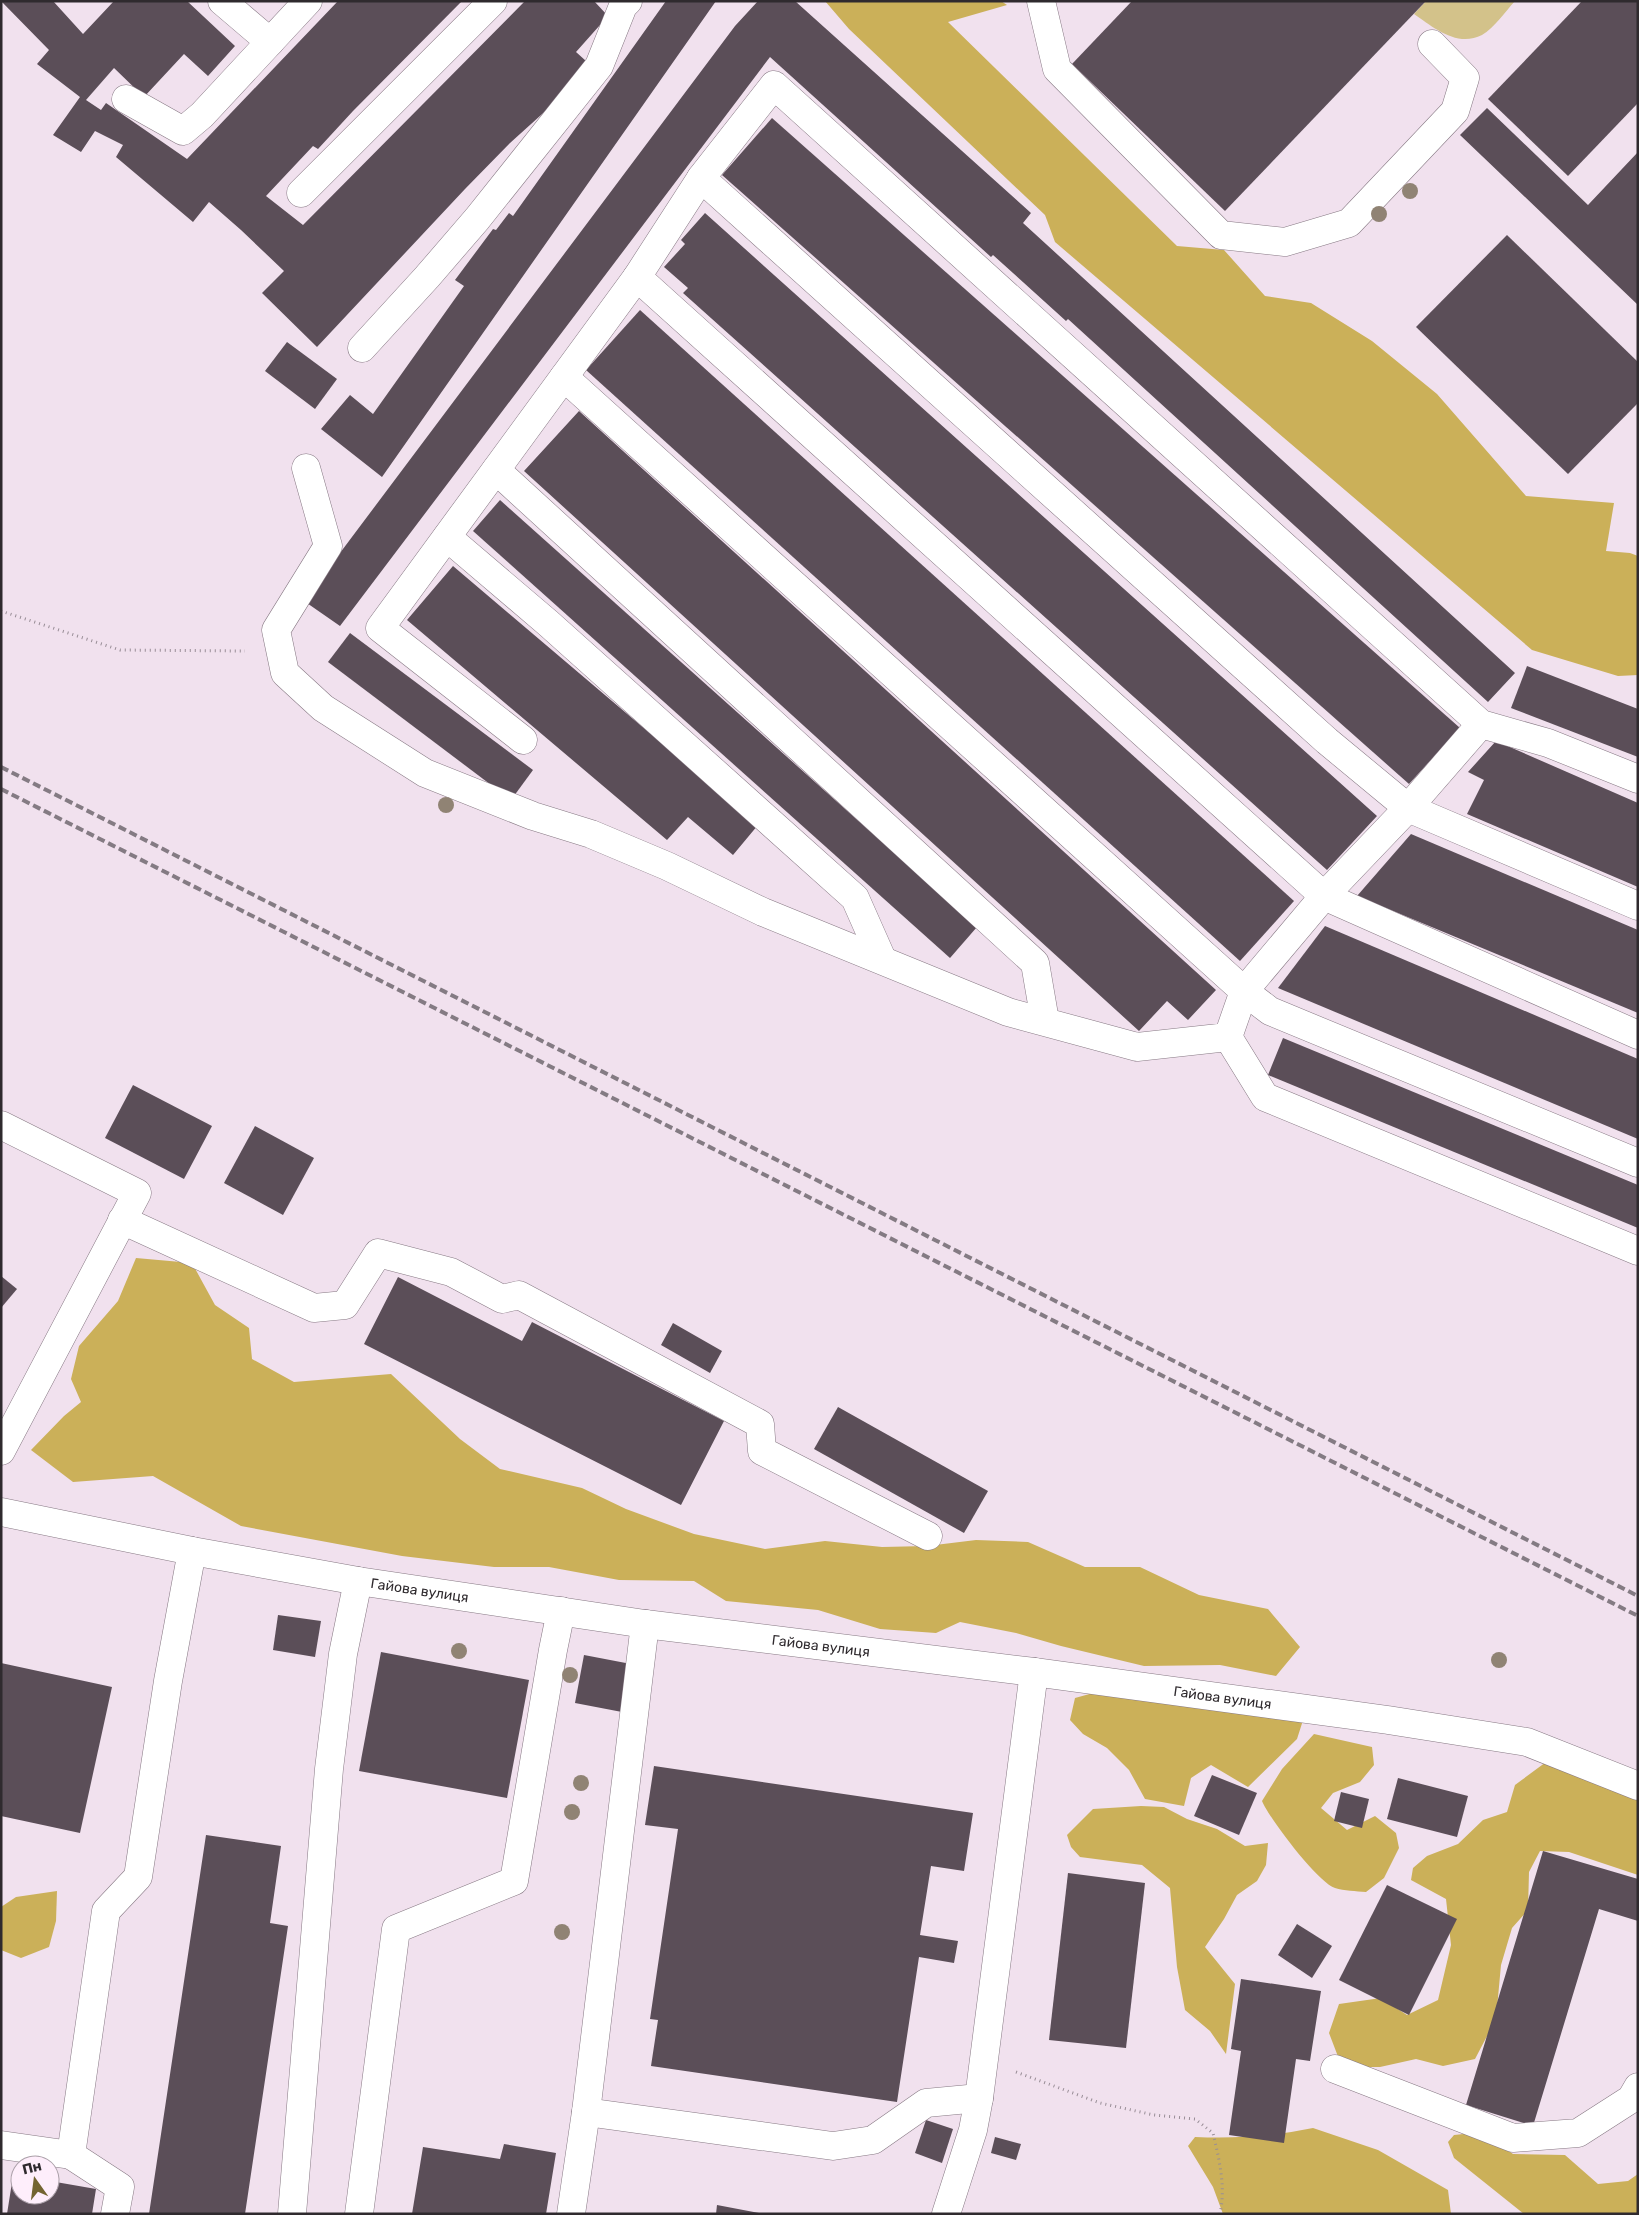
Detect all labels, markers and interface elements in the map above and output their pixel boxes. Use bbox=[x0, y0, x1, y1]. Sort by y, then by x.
street label: Гайова вулиця bbox=[370, 1575, 470, 1606]
street label: Гайова вулиця bbox=[771, 1632, 871, 1661]
street label: Гайова вулиця bbox=[1172, 1683, 1272, 1713]
north arrow bbox=[10, 2155, 60, 2205]
text: Пн bbox=[21, 2157, 43, 2178]

